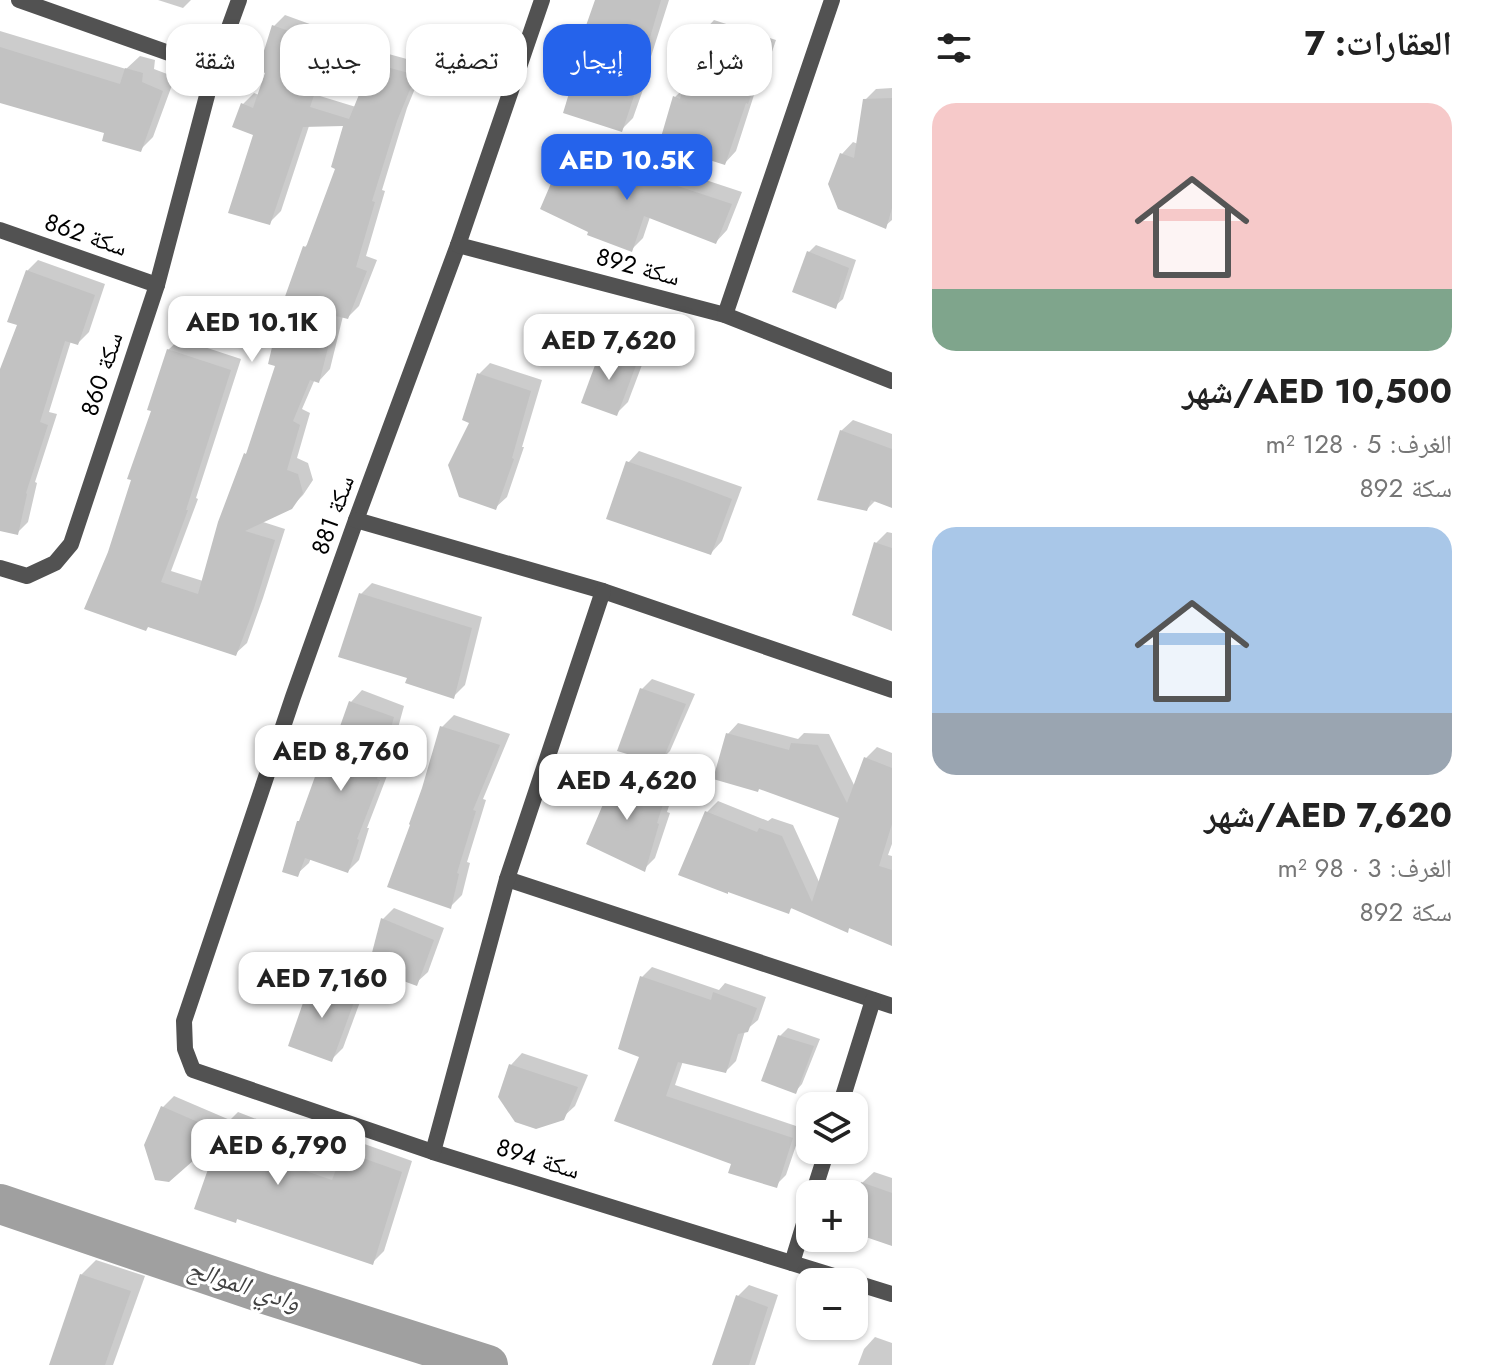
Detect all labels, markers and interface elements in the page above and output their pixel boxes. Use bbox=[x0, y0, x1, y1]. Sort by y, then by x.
text: العقارات: 7 bbox=[1304, 19, 1452, 68]
chip: شقة bbox=[166, 24, 264, 96]
chip: جديد bbox=[280, 24, 390, 96]
chip: تصفية bbox=[406, 24, 527, 96]
chip: إيجار bbox=[543, 24, 651, 96]
chip: شراء bbox=[667, 24, 772, 96]
icon: filters bbox=[932, 26, 976, 70]
pin: AED 10.5K bbox=[535, 134, 719, 202]
text: AED 10.5K bbox=[559, 141, 695, 179]
icon: home bbox=[1120, 155, 1264, 299]
street label: سكة 862 bbox=[40, 204, 132, 265]
street label: سكة 892 bbox=[592, 239, 684, 294]
pin: AED 10.1K bbox=[160, 296, 344, 364]
text: AED 10.1K bbox=[186, 303, 318, 341]
pin: AED 7,620 bbox=[517, 314, 701, 382]
text: AED 7,620 bbox=[542, 321, 676, 359]
street label: سكة 860 bbox=[72, 327, 131, 420]
text: AED 10,500/شهر bbox=[1182, 367, 1452, 416]
text: الغرف: 5 · 128 m² bbox=[1266, 425, 1452, 463]
text: سكة 892 bbox=[1359, 469, 1452, 507]
street label: سكة 881 bbox=[302, 470, 363, 559]
icon: home bbox=[1120, 579, 1264, 723]
pin: AED 8,760 bbox=[249, 725, 433, 793]
text: AED 8,760 bbox=[273, 732, 409, 770]
pin: AED 4,620 bbox=[535, 754, 719, 822]
text: AED 4,620 bbox=[557, 761, 697, 799]
text: AED 7,620/شهر bbox=[1204, 791, 1452, 840]
text: الغرف: 3 · 98 m² bbox=[1277, 849, 1452, 887]
text: سكة 892 bbox=[1359, 893, 1452, 931]
pin: AED 7,160 bbox=[230, 952, 414, 1020]
text: AED 7,160 bbox=[257, 959, 388, 997]
map controls bbox=[796, 1092, 868, 1340]
button: layers bbox=[796, 1092, 868, 1164]
pin: AED 6,790 bbox=[186, 1119, 370, 1187]
text: AED 6,790 bbox=[209, 1126, 347, 1164]
street label: سكة 894 bbox=[492, 1129, 584, 1188]
button: + bbox=[796, 1180, 868, 1252]
water label: وادي الموالح bbox=[182, 1249, 305, 1323]
button: − bbox=[796, 1268, 868, 1340]

